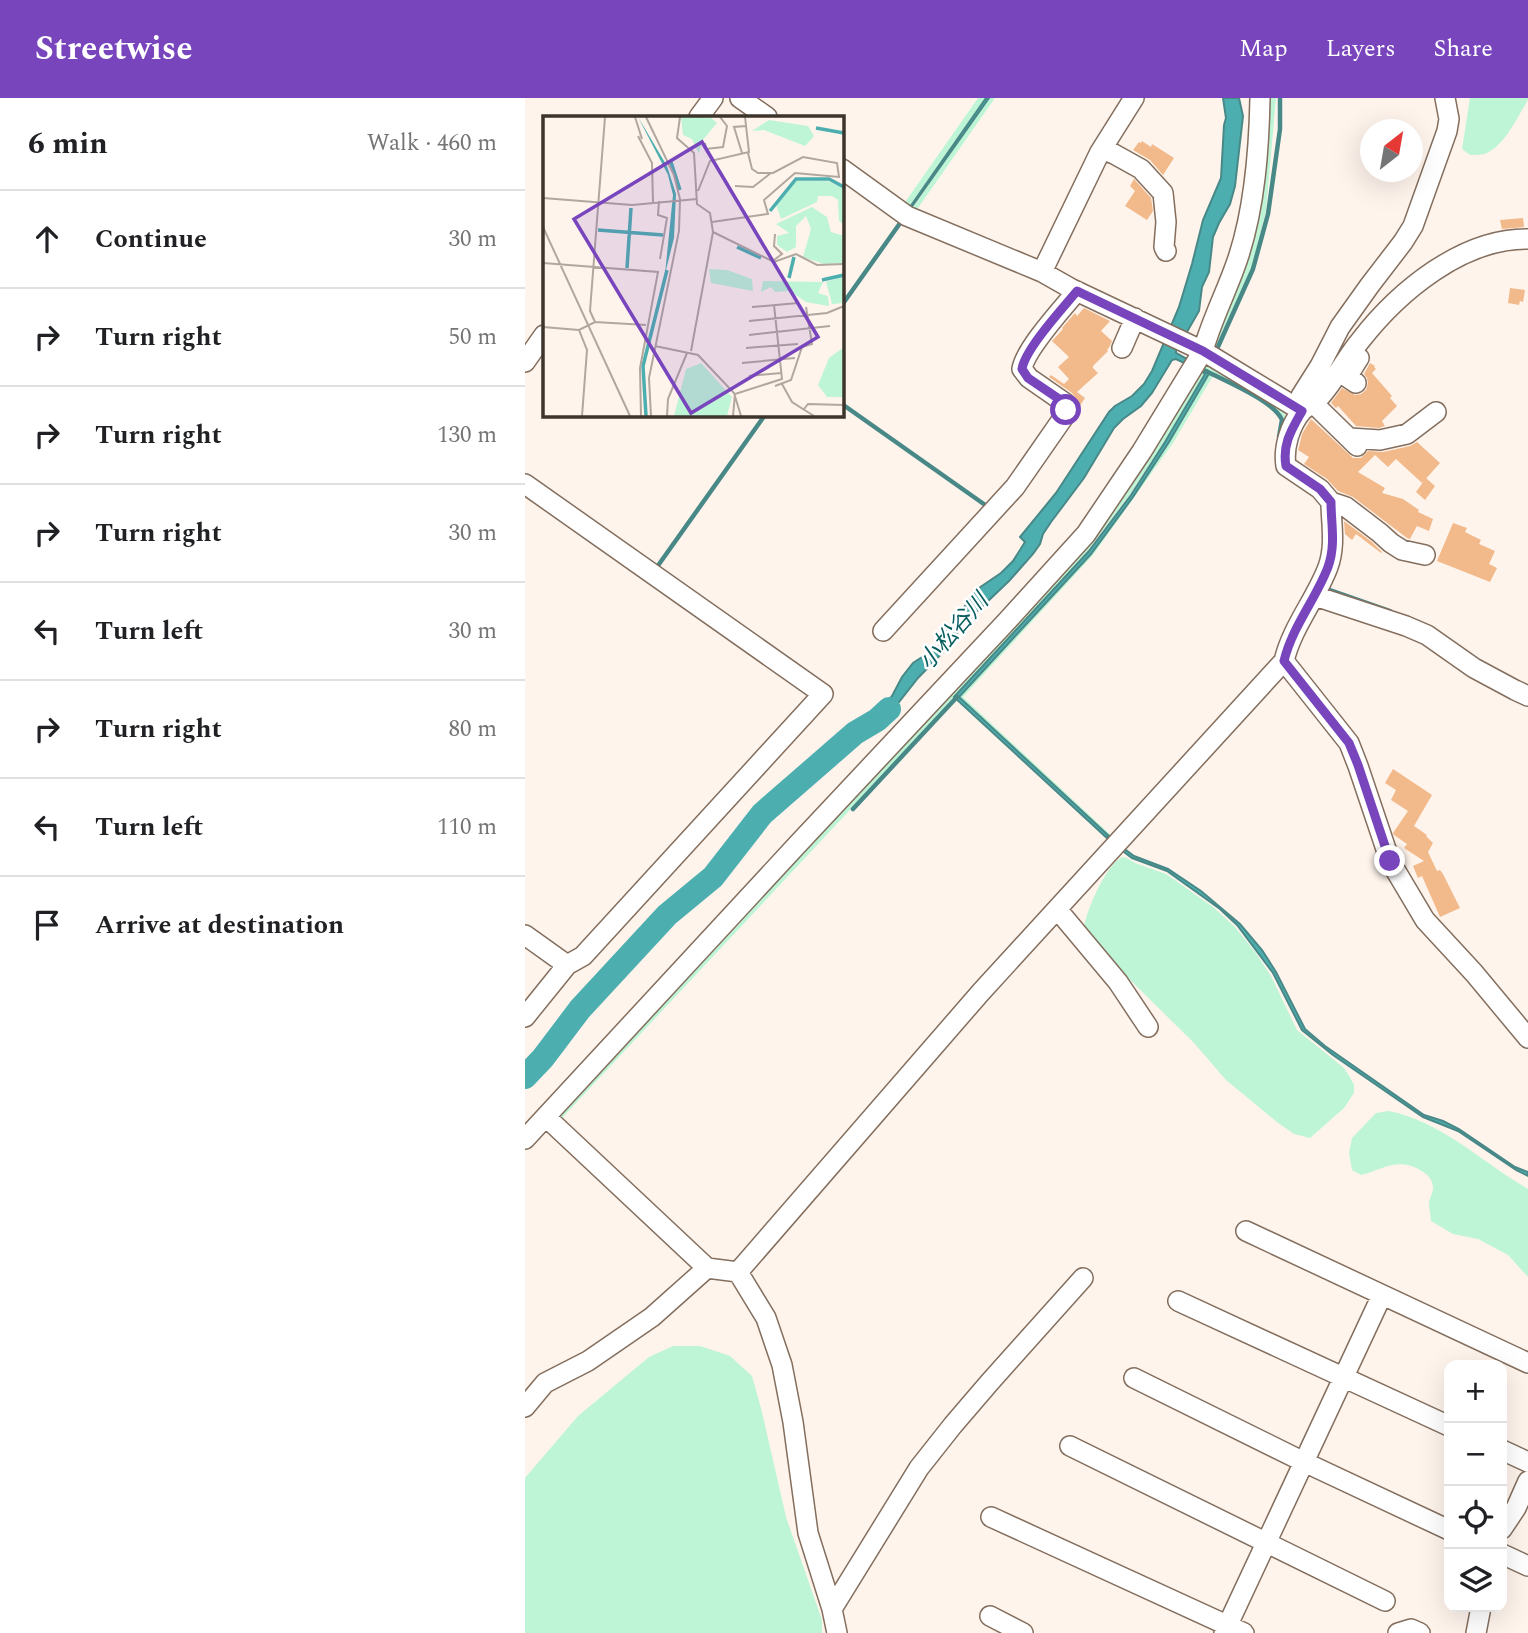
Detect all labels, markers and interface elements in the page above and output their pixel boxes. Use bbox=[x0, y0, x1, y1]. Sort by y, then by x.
text: Streetwise bbox=[35, 24, 193, 74]
text: Map bbox=[1239, 31, 1288, 67]
text: Layers bbox=[1326, 31, 1396, 67]
text: Share bbox=[1434, 31, 1493, 67]
inset map bbox=[543, 116, 843, 416]
north arrow bbox=[1360, 119, 1423, 182]
text: 6 min bbox=[28, 121, 108, 167]
text: Walk · 460 m bbox=[367, 126, 497, 161]
text: Continue bbox=[95, 219, 207, 259]
icon: ahead bbox=[28, 220, 66, 258]
text: 30 m bbox=[448, 222, 497, 257]
text: Turn right bbox=[95, 317, 222, 357]
icon: right bbox=[28, 318, 66, 356]
text: 50 m bbox=[448, 320, 497, 355]
route start bbox=[1050, 394, 1081, 425]
text: Turn right bbox=[95, 415, 222, 455]
icon: right bbox=[28, 416, 66, 454]
text: 130 m bbox=[437, 418, 497, 453]
text: Turn right bbox=[95, 513, 222, 553]
icon: right bbox=[28, 514, 66, 552]
text: 30 m bbox=[448, 516, 497, 551]
water label: 小松谷川 bbox=[911, 584, 999, 678]
text: Turn left bbox=[95, 611, 203, 651]
icon: left bbox=[28, 612, 66, 650]
text: 30 m bbox=[448, 614, 497, 649]
text: Turn right bbox=[95, 709, 222, 749]
icon: right bbox=[28, 710, 66, 748]
text: 80 m bbox=[448, 712, 497, 747]
text: Turn left bbox=[95, 807, 203, 847]
icon: left bbox=[28, 808, 66, 846]
text: 110 m bbox=[437, 810, 497, 845]
route end bbox=[1374, 845, 1405, 876]
text: Arrive at destination bbox=[95, 905, 344, 945]
icon: arrive bbox=[28, 906, 66, 944]
map controls bbox=[1444, 1360, 1507, 1612]
button: + bbox=[1444, 1360, 1507, 1423]
button: − bbox=[1444, 1423, 1507, 1486]
button: locate bbox=[1444, 1486, 1507, 1549]
button: layers bbox=[1444, 1549, 1507, 1612]

